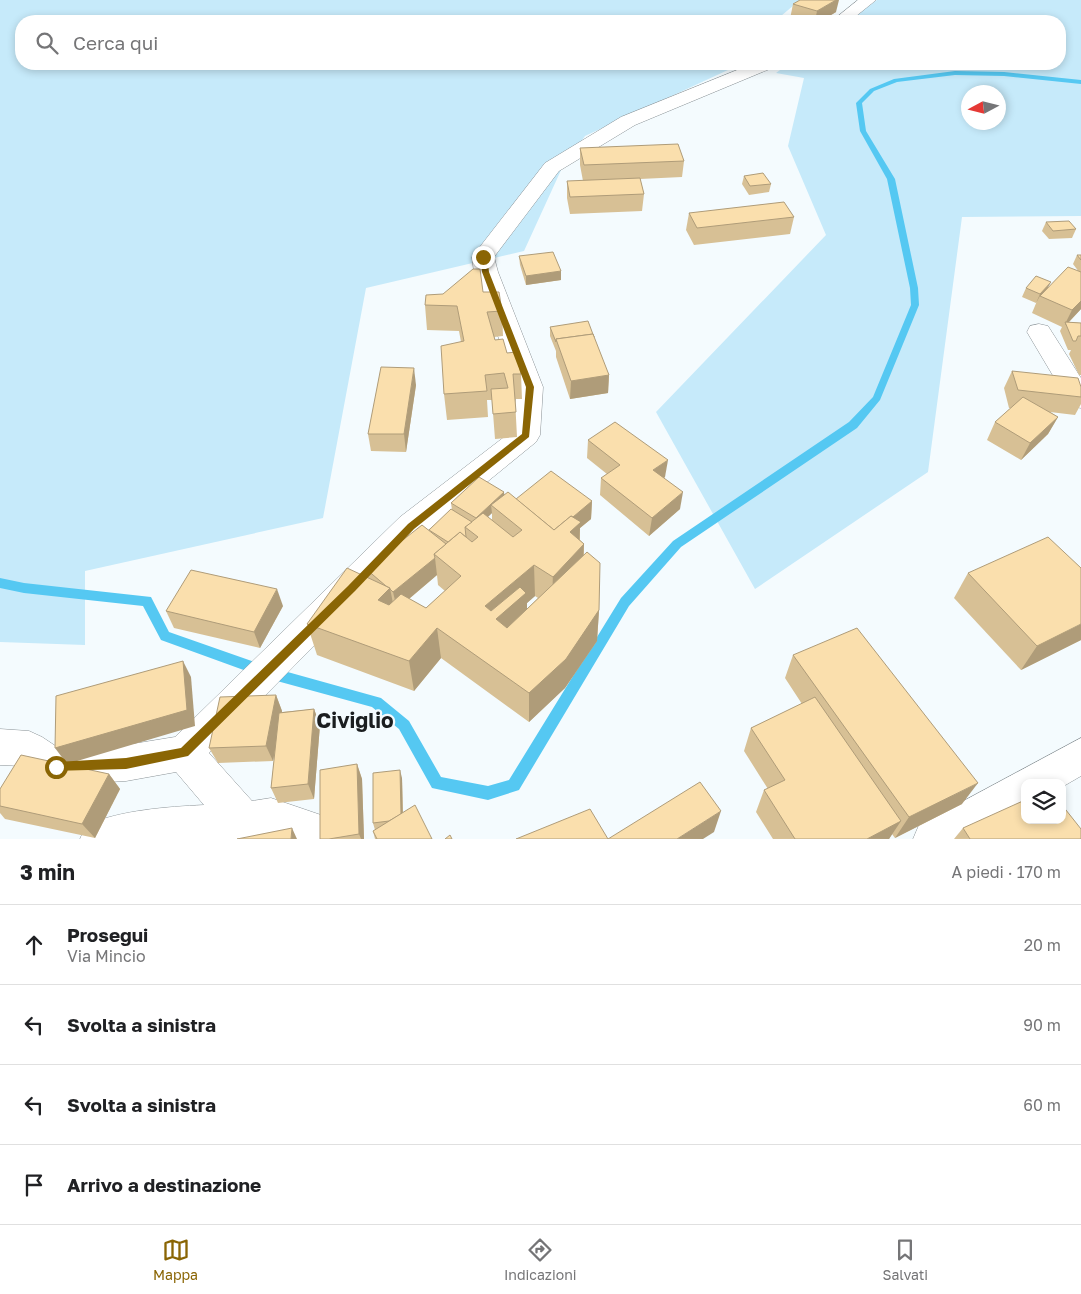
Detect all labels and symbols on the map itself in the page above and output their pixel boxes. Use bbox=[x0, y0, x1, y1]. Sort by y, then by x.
north arrow bbox=[961, 85, 1006, 130]
route end bbox=[472, 246, 495, 269]
district label: Civiglio bbox=[316, 707, 394, 733]
route start bbox=[45, 756, 68, 779]

